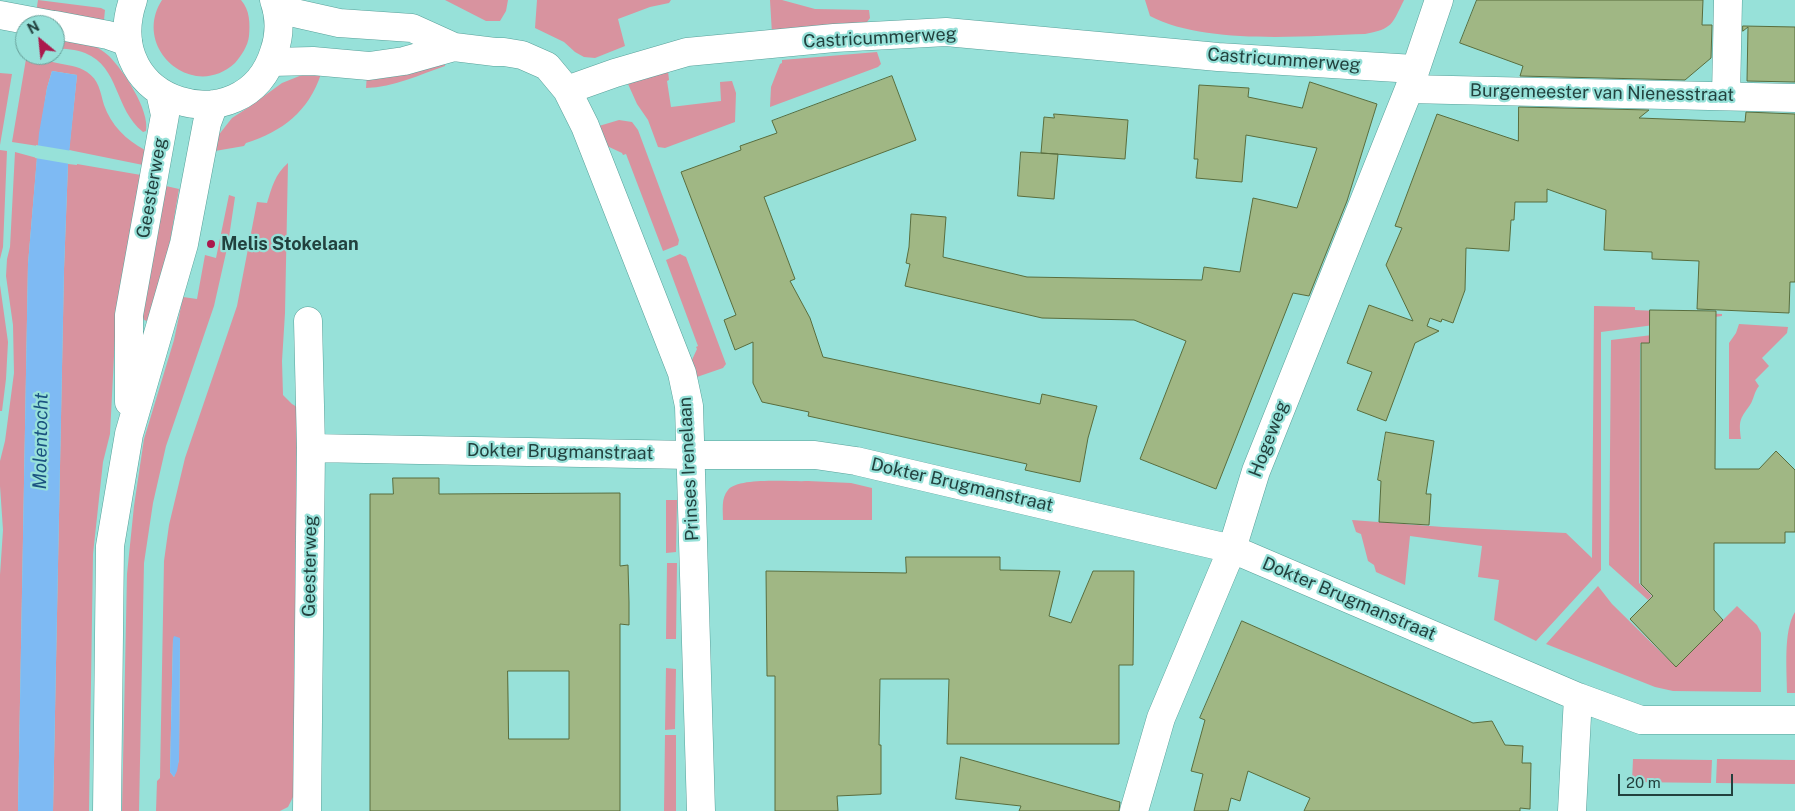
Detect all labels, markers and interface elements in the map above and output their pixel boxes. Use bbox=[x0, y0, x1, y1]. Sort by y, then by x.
north arrow bbox=[15, 15, 65, 65]
text: N bbox=[25, 18, 42, 37]
street label: Castricummerweg bbox=[803, 23, 957, 53]
street label: Castricummerweg bbox=[1207, 44, 1361, 76]
street label: Burgemeester van Nienesstraat bbox=[1470, 80, 1734, 106]
street label: Geesterweg bbox=[133, 136, 171, 240]
place label: Melis Stokelaan bbox=[221, 233, 359, 255]
marker: Melis Stokelaan bbox=[205, 238, 217, 250]
water label: Molentocht bbox=[29, 392, 53, 490]
street label: Prinses Irenelaan bbox=[674, 396, 704, 542]
street label: Hogeweg bbox=[1245, 398, 1293, 480]
street label: Dokter Brugmanstraat bbox=[467, 440, 653, 464]
street label: Dokter Brugmanstraat bbox=[869, 453, 1055, 517]
street label: Geesterweg bbox=[298, 515, 322, 617]
street label: Dokter Brugmanstraat bbox=[1259, 553, 1439, 645]
scale bar bbox=[1620, 764, 1735, 796]
text: 20 m bbox=[1626, 774, 1661, 791]

